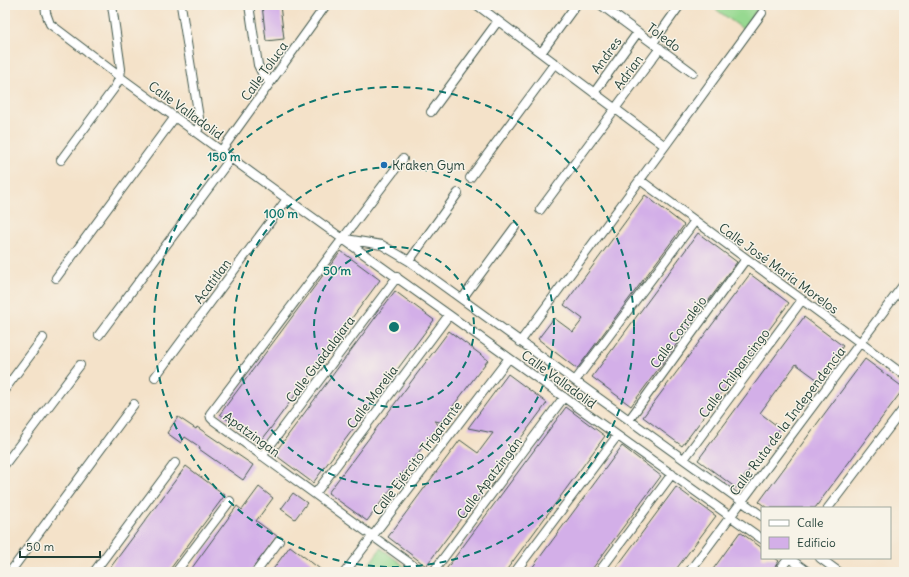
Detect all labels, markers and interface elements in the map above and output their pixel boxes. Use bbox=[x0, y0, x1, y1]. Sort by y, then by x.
street label: Toledo bbox=[643, 19, 684, 55]
street label: Andres bbox=[587, 34, 625, 77]
street label: Calle Toluca bbox=[237, 38, 292, 104]
street label: Adrian bbox=[610, 51, 647, 93]
street label: Calle Valladolid bbox=[145, 78, 227, 143]
text: 150 m bbox=[208, 149, 241, 164]
place label: Kraken Gym bbox=[392, 157, 465, 174]
marker: Kraken Gym bbox=[379, 160, 389, 170]
text: 100 m bbox=[264, 206, 298, 221]
street label: Calle José María Morelos bbox=[715, 219, 842, 318]
street label: Acatitlan bbox=[190, 255, 235, 307]
text: 50 m bbox=[323, 263, 352, 278]
street label: Calle Corralejo bbox=[646, 293, 710, 372]
street label: Calle Guadalajara bbox=[282, 312, 359, 406]
centre of rings bbox=[387, 320, 401, 334]
street label: Calle Chilpancingo bbox=[695, 325, 774, 421]
street label: Calle Ruta de la Independencia bbox=[726, 343, 849, 499]
street label: Calle Valladolid bbox=[518, 347, 600, 412]
street label: Calle Morelia bbox=[343, 362, 402, 432]
street label: Calle Ejército Trigarante bbox=[369, 398, 466, 519]
street label: Apatzingan bbox=[220, 408, 284, 461]
street label: Calle Apatzingán bbox=[453, 434, 526, 523]
legend bbox=[761, 507, 891, 559]
text: Calle bbox=[797, 515, 824, 530]
scale bar bbox=[20, 533, 100, 559]
text: Edificio bbox=[797, 535, 836, 550]
text: 50 m bbox=[26, 539, 55, 554]

